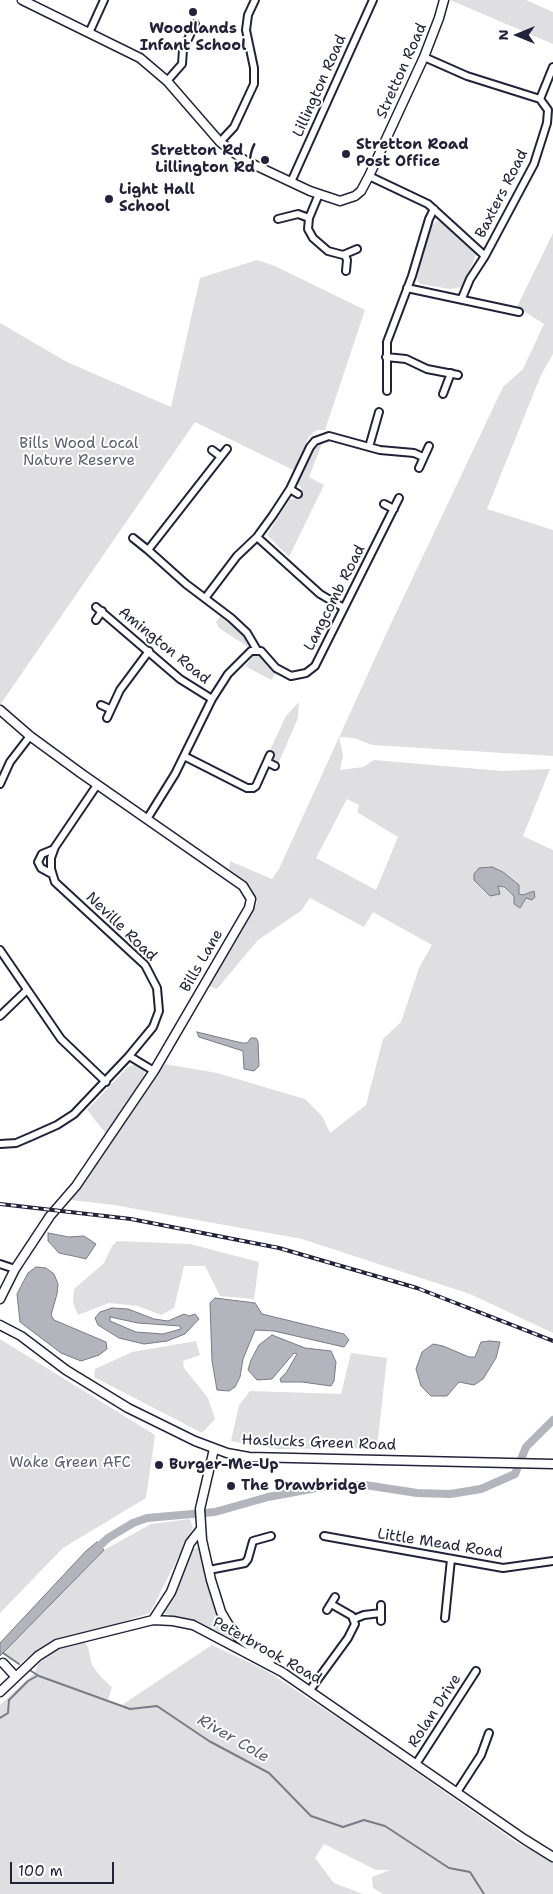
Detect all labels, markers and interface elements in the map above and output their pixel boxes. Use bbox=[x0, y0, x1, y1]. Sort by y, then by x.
marker: Woodlands Infant School bbox=[187, 6, 199, 18]
north arrow bbox=[493, 10, 543, 60]
place label: Woodlands Infant School bbox=[140, 20, 246, 55]
street label: Stretton Road bbox=[373, 21, 431, 121]
text: N bbox=[494, 29, 512, 41]
street label: Lillington Road bbox=[289, 32, 351, 140]
place label: Stretton Road Post Office bbox=[356, 136, 468, 171]
place label: Stretton Rd / Lillington Rd bbox=[151, 142, 255, 177]
street label: Baxters Road bbox=[472, 147, 532, 241]
marker: Stretton Road Post Office bbox=[340, 148, 352, 160]
marker: Stretton Rd / Lillington Rd bbox=[259, 154, 271, 166]
place label: Light Hall School bbox=[119, 181, 195, 216]
marker: Light Hall School bbox=[103, 193, 115, 205]
park label: Bills Wood Local Nature Reserve bbox=[19, 435, 139, 470]
street label: Langcomb Road bbox=[301, 542, 369, 654]
street label: Amington Road bbox=[114, 603, 214, 689]
street label: Neville Road bbox=[82, 889, 160, 965]
street label: Bills Lane bbox=[177, 926, 227, 996]
street label: Haslucks Green Road bbox=[241, 1431, 397, 1455]
park label: Wake Green AFC bbox=[9, 1454, 131, 1472]
place label: Burger-Me-Up bbox=[169, 1456, 279, 1474]
marker: Burger-Me-Up bbox=[153, 1459, 165, 1471]
place label: The Drawbridge bbox=[241, 1477, 366, 1495]
marker: The Drawbridge bbox=[225, 1480, 237, 1492]
street label: Little Mead Road bbox=[376, 1525, 504, 1563]
street label: Peterbrook Road bbox=[209, 1614, 325, 1688]
street label: Rolan Drive bbox=[405, 1671, 465, 1751]
water label: River Cole bbox=[194, 1711, 272, 1767]
scale bar bbox=[12, 1852, 116, 1884]
text: 100 m bbox=[18, 1861, 63, 1881]

